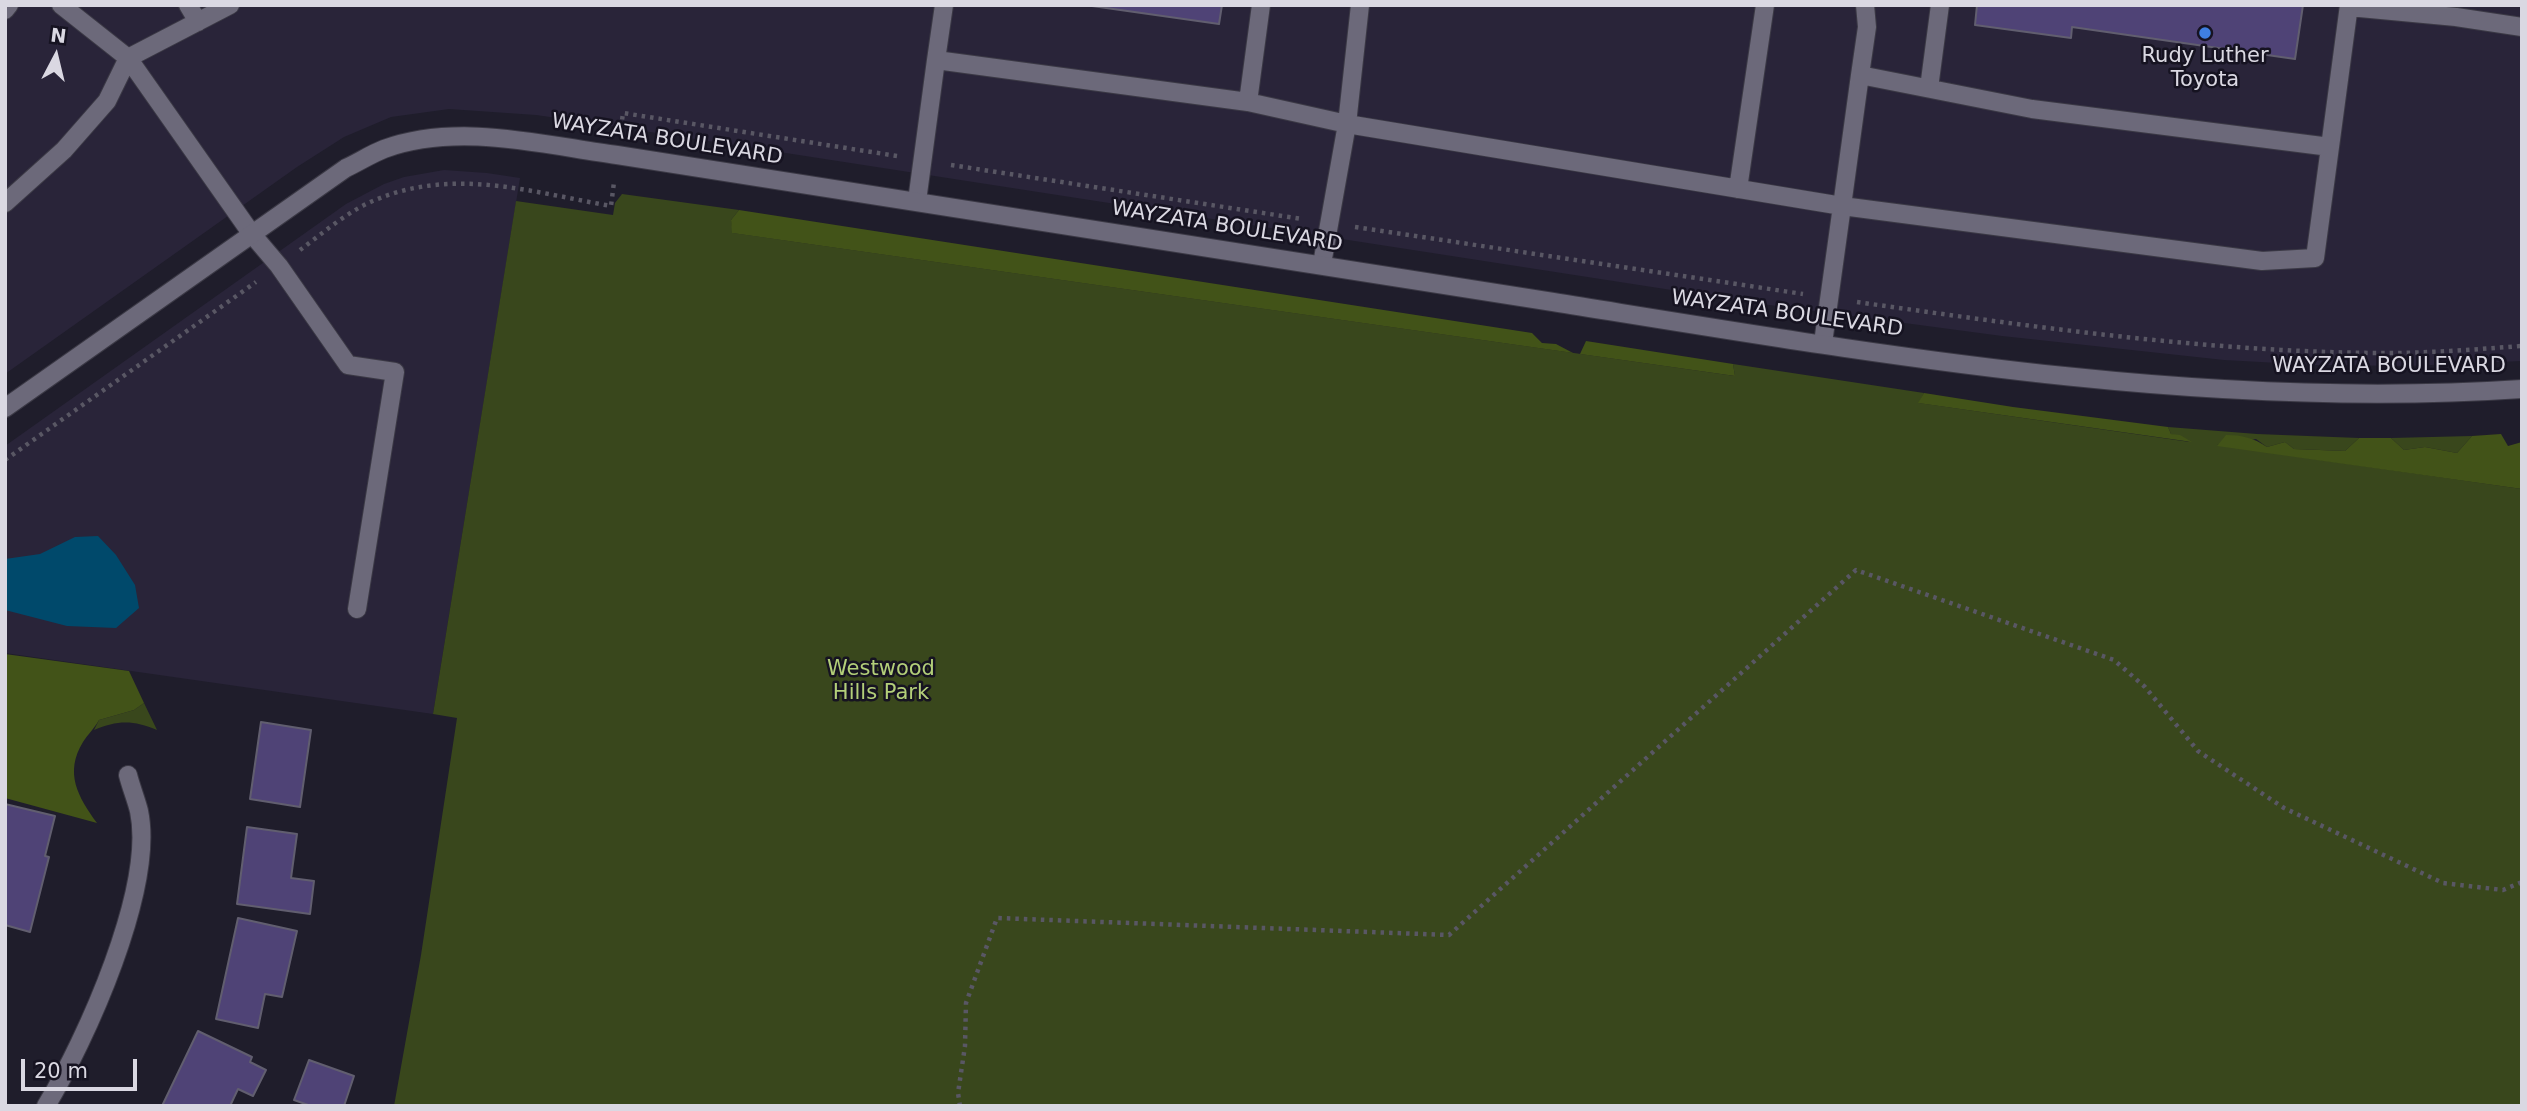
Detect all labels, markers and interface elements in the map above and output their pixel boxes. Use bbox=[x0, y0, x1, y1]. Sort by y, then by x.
north arrow bbox=[21, 21, 91, 91]
text: N bbox=[49, 23, 68, 47]
marker: Rudy Luther Toyota bbox=[2197, 25, 2213, 41]
place label: Rudy Luther Toyota bbox=[2141, 44, 2269, 94]
street label: WAYZATA BOULEVARD bbox=[550, 109, 784, 171]
street label: WAYZATA BOULEVARD bbox=[1110, 196, 1344, 258]
street label: WAYZATA BOULEVARD bbox=[1670, 285, 1904, 343]
street label: WAYZATA BOULEVARD bbox=[2272, 354, 2506, 380]
park label: Westwood Hills Park bbox=[827, 657, 935, 707]
scale bar bbox=[24, 1044, 140, 1088]
text: 20 m bbox=[34, 1059, 88, 1083]

